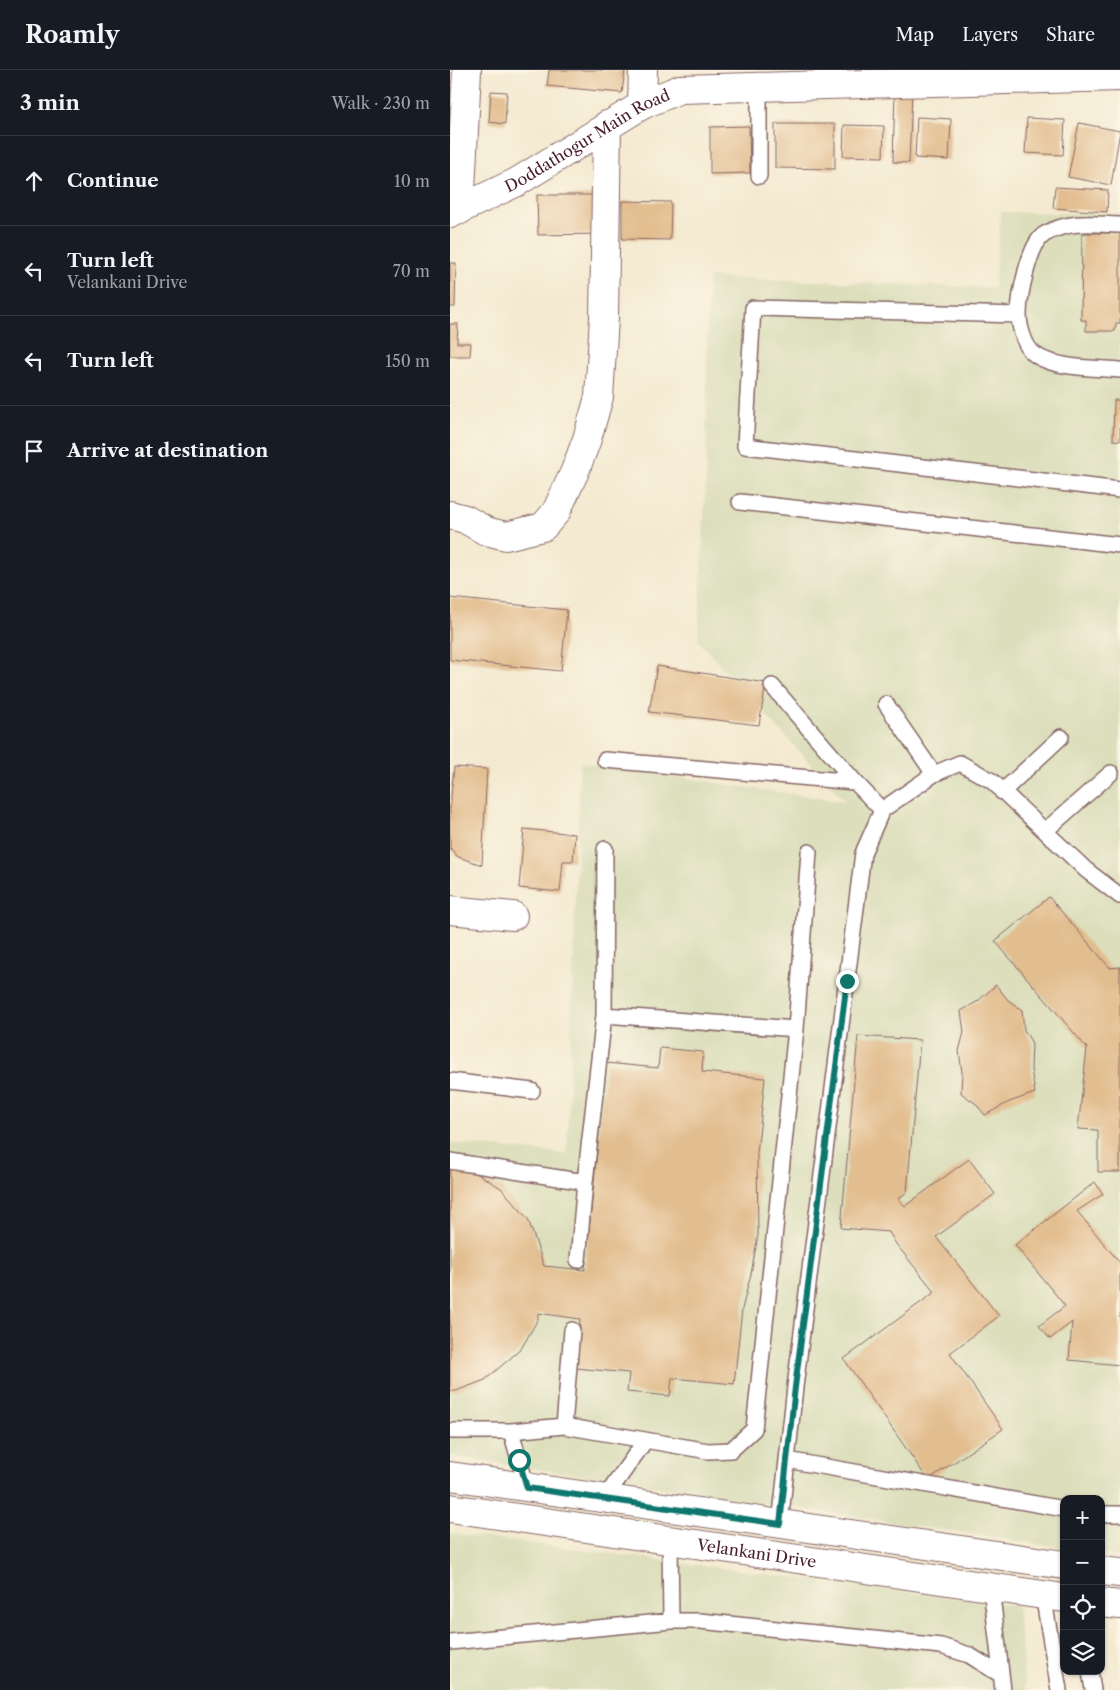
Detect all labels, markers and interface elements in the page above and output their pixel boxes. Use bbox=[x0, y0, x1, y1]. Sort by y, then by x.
text: Roamly bbox=[25, 20, 119, 49]
text: Map bbox=[896, 24, 934, 46]
text: Layers bbox=[962, 24, 1018, 46]
text: Share bbox=[1046, 24, 1095, 46]
street label: Doddathogur Main Road bbox=[501, 84, 673, 196]
text: 3 min bbox=[20, 90, 80, 115]
text: Walk · 230 m bbox=[331, 93, 430, 113]
icon: ahead bbox=[20, 167, 48, 195]
text: Continue bbox=[67, 169, 159, 192]
text: 10 m bbox=[394, 171, 430, 191]
text: Turn left bbox=[67, 249, 154, 272]
icon: left bbox=[20, 257, 48, 285]
text: 70 m bbox=[393, 261, 430, 281]
text: Velankani Drive bbox=[67, 272, 187, 292]
icon: left bbox=[20, 347, 48, 375]
text: Turn left bbox=[67, 349, 154, 372]
text: 150 m bbox=[385, 351, 430, 371]
icon: arrive bbox=[20, 437, 48, 465]
text: Arrive at destination bbox=[67, 439, 268, 462]
route end bbox=[836, 970, 859, 993]
route start bbox=[508, 1449, 531, 1472]
map controls bbox=[1060, 1495, 1105, 1675]
button: + bbox=[1060, 1495, 1105, 1540]
street label: Velankani Drive bbox=[695, 1534, 818, 1572]
button: − bbox=[1060, 1540, 1105, 1585]
button: locate bbox=[1060, 1585, 1105, 1630]
button: layers bbox=[1060, 1630, 1105, 1675]

